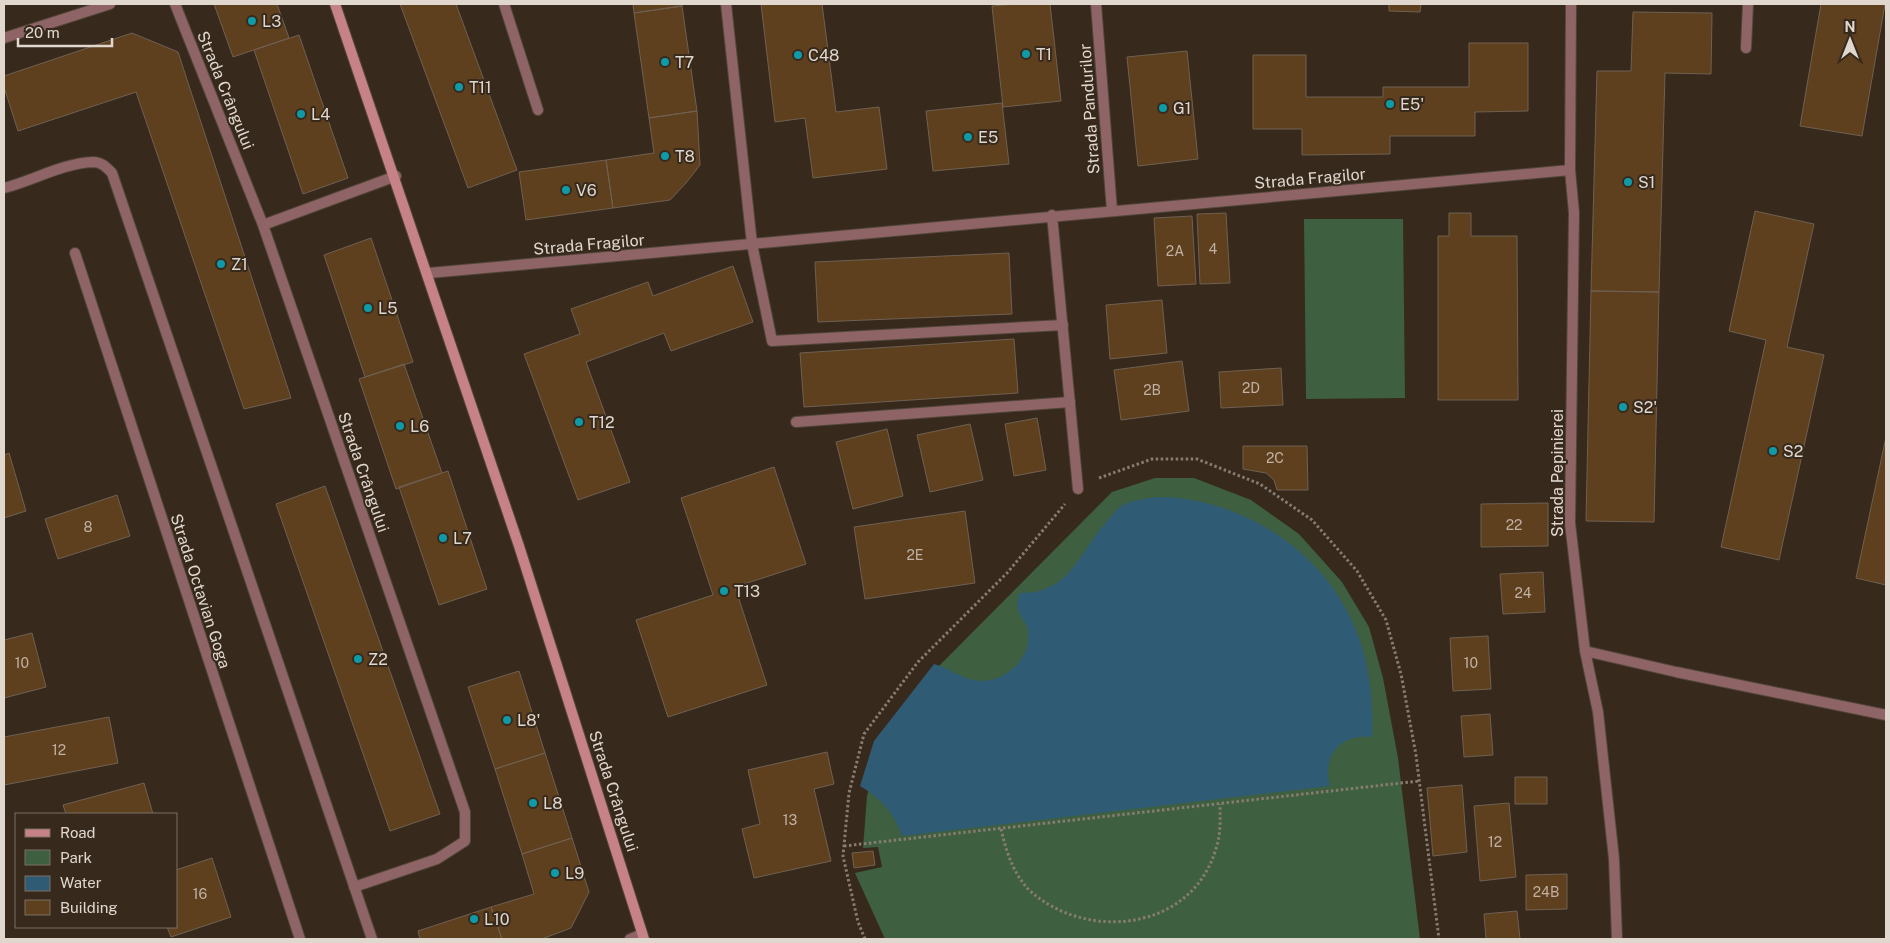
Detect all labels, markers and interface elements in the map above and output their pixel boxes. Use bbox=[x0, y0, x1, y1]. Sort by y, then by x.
place label: L3 bbox=[262, 12, 281, 31]
scale bar bbox=[18, 15, 111, 47]
marker: L3 bbox=[246, 15, 258, 27]
north arrow bbox=[1825, 15, 1875, 65]
text: N bbox=[1845, 19, 1855, 35]
text: 20 m bbox=[25, 24, 60, 41]
street label: Strada Crângului bbox=[193, 28, 258, 152]
street label: Strada Pandurilor bbox=[1075, 43, 1104, 175]
place label: T1 bbox=[1036, 45, 1052, 64]
place label: C48 bbox=[808, 46, 839, 65]
marker: T1 bbox=[1020, 48, 1032, 60]
marker: C48 bbox=[792, 49, 804, 61]
place label: T7 bbox=[675, 53, 694, 72]
marker: T7 bbox=[659, 56, 671, 68]
place label: T11 bbox=[469, 78, 492, 97]
marker: T11 bbox=[453, 81, 465, 93]
place label: E5' bbox=[1400, 95, 1424, 114]
marker: E5' bbox=[1384, 98, 1396, 110]
place label: G1 bbox=[1173, 99, 1191, 118]
marker: G1 bbox=[1157, 102, 1169, 114]
place label: L4 bbox=[311, 105, 330, 124]
marker: L4 bbox=[295, 108, 307, 120]
place label: E5 bbox=[978, 128, 998, 147]
marker: E5 bbox=[962, 131, 974, 143]
place label: T8 bbox=[675, 147, 695, 166]
marker: T8 bbox=[659, 150, 671, 162]
street label: Strada Fragilor bbox=[1254, 164, 1367, 193]
place label: S1 bbox=[1638, 173, 1655, 192]
marker: S1 bbox=[1622, 176, 1634, 188]
place label: V6 bbox=[576, 181, 597, 200]
marker: V6 bbox=[560, 184, 572, 196]
street label: Strada Fragilor bbox=[533, 230, 646, 259]
house number: 4 bbox=[1209, 241, 1218, 257]
house number: 2A bbox=[1166, 243, 1184, 259]
place label: Z1 bbox=[231, 255, 248, 274]
marker: Z1 bbox=[215, 258, 227, 270]
place label: L5 bbox=[378, 299, 398, 318]
marker: L5 bbox=[362, 302, 374, 314]
house number: 2D bbox=[1242, 380, 1260, 396]
house number: 2B bbox=[1143, 382, 1161, 398]
place label: S2' bbox=[1633, 398, 1657, 417]
marker: S2' bbox=[1617, 401, 1629, 413]
street label: Strada Pepinierei bbox=[1548, 409, 1567, 537]
street label: Strada Crângului bbox=[334, 410, 393, 535]
place label: T12 bbox=[589, 413, 615, 432]
marker: T12 bbox=[573, 416, 585, 428]
place label: L6 bbox=[410, 417, 429, 436]
marker: L6 bbox=[394, 420, 406, 432]
place label: S2 bbox=[1783, 442, 1803, 461]
marker: S2 bbox=[1767, 445, 1779, 457]
house number: 2C bbox=[1266, 450, 1284, 466]
street label: Strada Octavian Goga bbox=[167, 511, 235, 671]
house number: 22 bbox=[1506, 517, 1522, 533]
house number: 8 bbox=[83, 519, 93, 535]
place label: L7 bbox=[453, 529, 472, 548]
marker: L7 bbox=[437, 532, 449, 544]
house number: 2E bbox=[906, 547, 924, 563]
place label: T13 bbox=[734, 582, 760, 601]
marker: T13 bbox=[718, 585, 730, 597]
house number: 24 bbox=[1514, 585, 1532, 601]
place label: Z2 bbox=[368, 650, 388, 669]
marker: Z2 bbox=[352, 653, 364, 665]
house number: 10 bbox=[15, 655, 29, 671]
house number: 10 bbox=[1464, 655, 1478, 671]
place label: L8' bbox=[517, 711, 541, 730]
marker: L8' bbox=[501, 714, 513, 726]
street label: Strada Crângului bbox=[585, 728, 642, 854]
house number: 12 bbox=[52, 742, 66, 758]
place label: L8 bbox=[543, 794, 563, 813]
marker: L8 bbox=[527, 797, 539, 809]
house number: 13 bbox=[783, 812, 797, 828]
legend bbox=[15, 813, 178, 928]
text: Road bbox=[60, 824, 96, 841]
house number: 12 bbox=[1488, 834, 1502, 850]
text: Park bbox=[60, 849, 92, 866]
place label: L9 bbox=[565, 864, 584, 883]
marker: L9 bbox=[549, 867, 561, 879]
text: Water bbox=[60, 874, 102, 891]
house number: 24B bbox=[1533, 884, 1559, 900]
house number: 16 bbox=[193, 886, 207, 902]
text: Building bbox=[60, 899, 118, 916]
place label: L10 bbox=[484, 910, 510, 929]
marker: L10 bbox=[468, 913, 480, 925]

